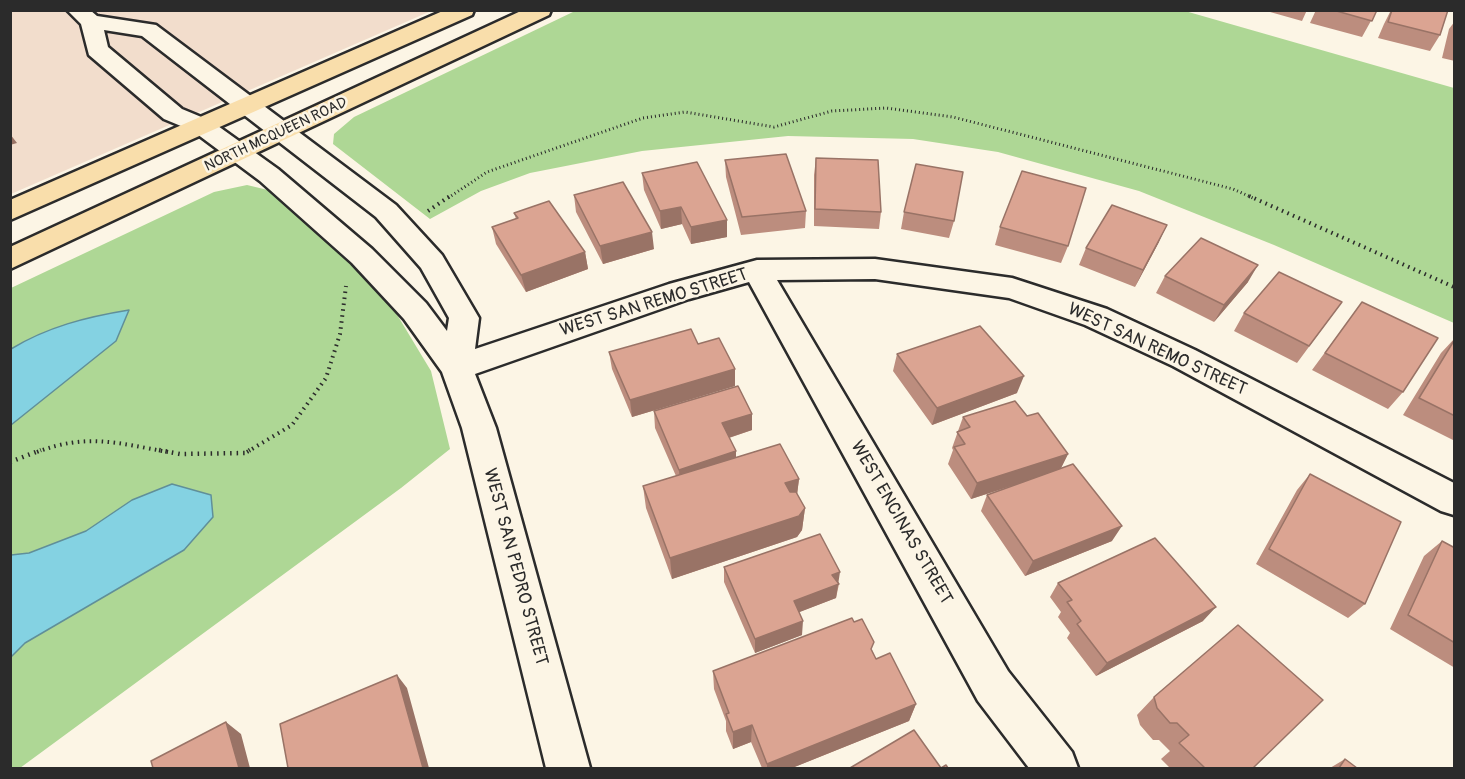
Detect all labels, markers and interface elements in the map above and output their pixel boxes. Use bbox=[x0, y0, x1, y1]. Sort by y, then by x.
street label: NORTH MCQUEEN ROAD bbox=[202, 94, 350, 176]
street label: WEST SAN REMO STREET bbox=[558, 264, 750, 342]
street label: WEST SAN REMO STREET bbox=[1064, 299, 1250, 401]
street label: WEST ENCINAS STREET bbox=[845, 437, 957, 609]
street label: WEST SAN PEDRO STREET bbox=[478, 466, 552, 668]

